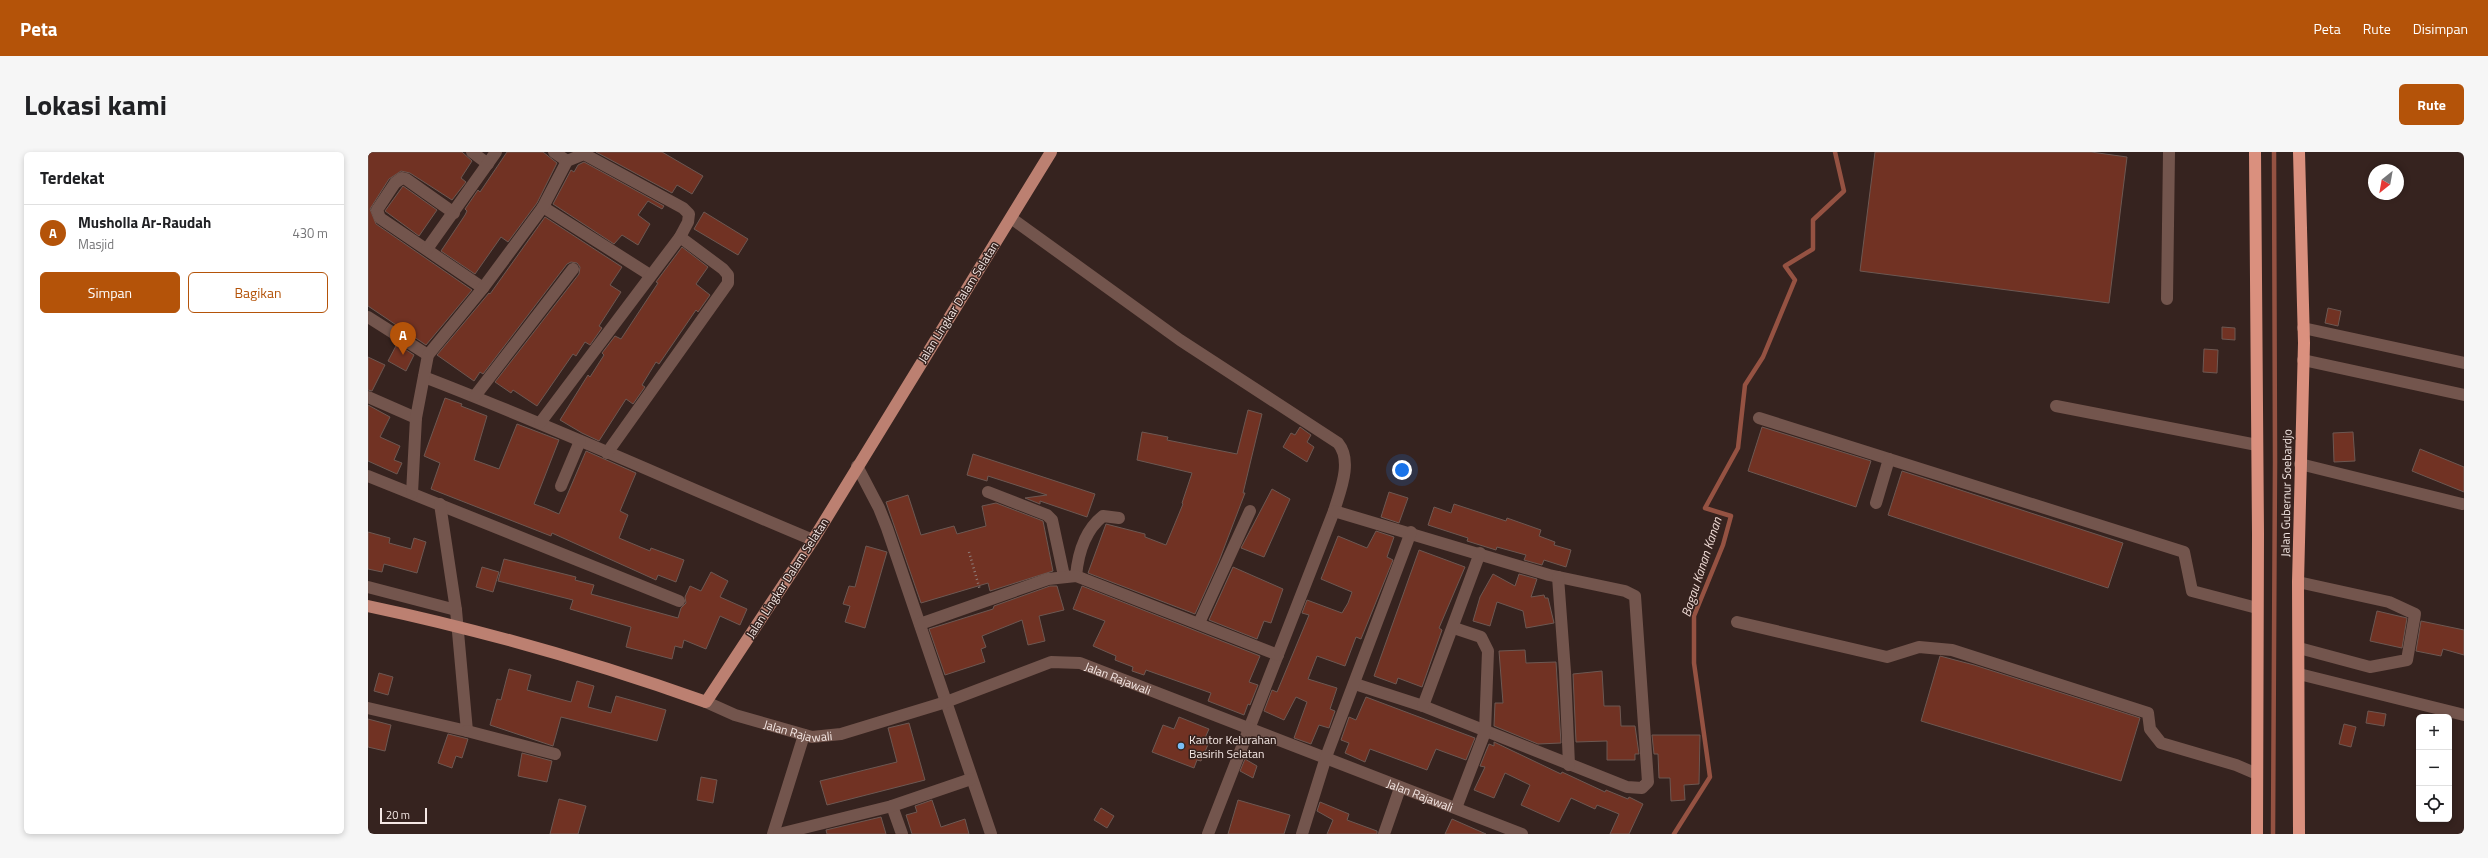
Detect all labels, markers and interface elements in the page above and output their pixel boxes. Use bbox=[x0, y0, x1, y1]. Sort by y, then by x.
text: Peta bbox=[20, 14, 58, 43]
text: Peta bbox=[2314, 18, 2341, 39]
text: Rute bbox=[2363, 18, 2391, 39]
text: Disimpan bbox=[2413, 18, 2468, 39]
text: Lokasi kami bbox=[24, 83, 167, 126]
button: Rute bbox=[2399, 84, 2464, 125]
north arrow bbox=[2368, 164, 2404, 200]
text: Terdekat bbox=[40, 165, 104, 191]
text: Musholla Ar-Raudah bbox=[78, 211, 211, 234]
text: A bbox=[49, 223, 57, 243]
text: 430 m bbox=[292, 223, 328, 243]
text: Masjid bbox=[78, 234, 114, 254]
street label: Jalan Lingkar Dalam Selatan bbox=[913, 238, 1003, 366]
button: Simpan bbox=[40, 272, 180, 313]
button: Bagikan bbox=[188, 272, 328, 313]
pin: A bbox=[390, 322, 416, 355]
street label: Jalan Gubernur Soebardjo bbox=[2275, 429, 2297, 557]
your location bbox=[1392, 460, 1412, 480]
street label: Jalan Lingkar Dalam Selatan bbox=[741, 514, 833, 642]
water label: Bagau Kanan Kanan bbox=[1675, 514, 1727, 619]
street label: Jalan Rajawali bbox=[1082, 656, 1154, 699]
street label: Jalan Rajawali bbox=[761, 714, 833, 746]
map controls bbox=[2416, 714, 2452, 822]
button: + bbox=[2416, 714, 2452, 750]
place label: Kantor Kelurahan Basirih Selatan bbox=[1189, 730, 1277, 763]
marker: Kantor Kelurahan Basirih Selatan bbox=[1176, 741, 1186, 751]
button: − bbox=[2416, 750, 2452, 786]
street label: Jalan Rajawali bbox=[1384, 773, 1456, 816]
button: locate bbox=[2416, 786, 2452, 822]
scale bar bbox=[380, 806, 427, 825]
text: 20 m bbox=[386, 807, 410, 823]

